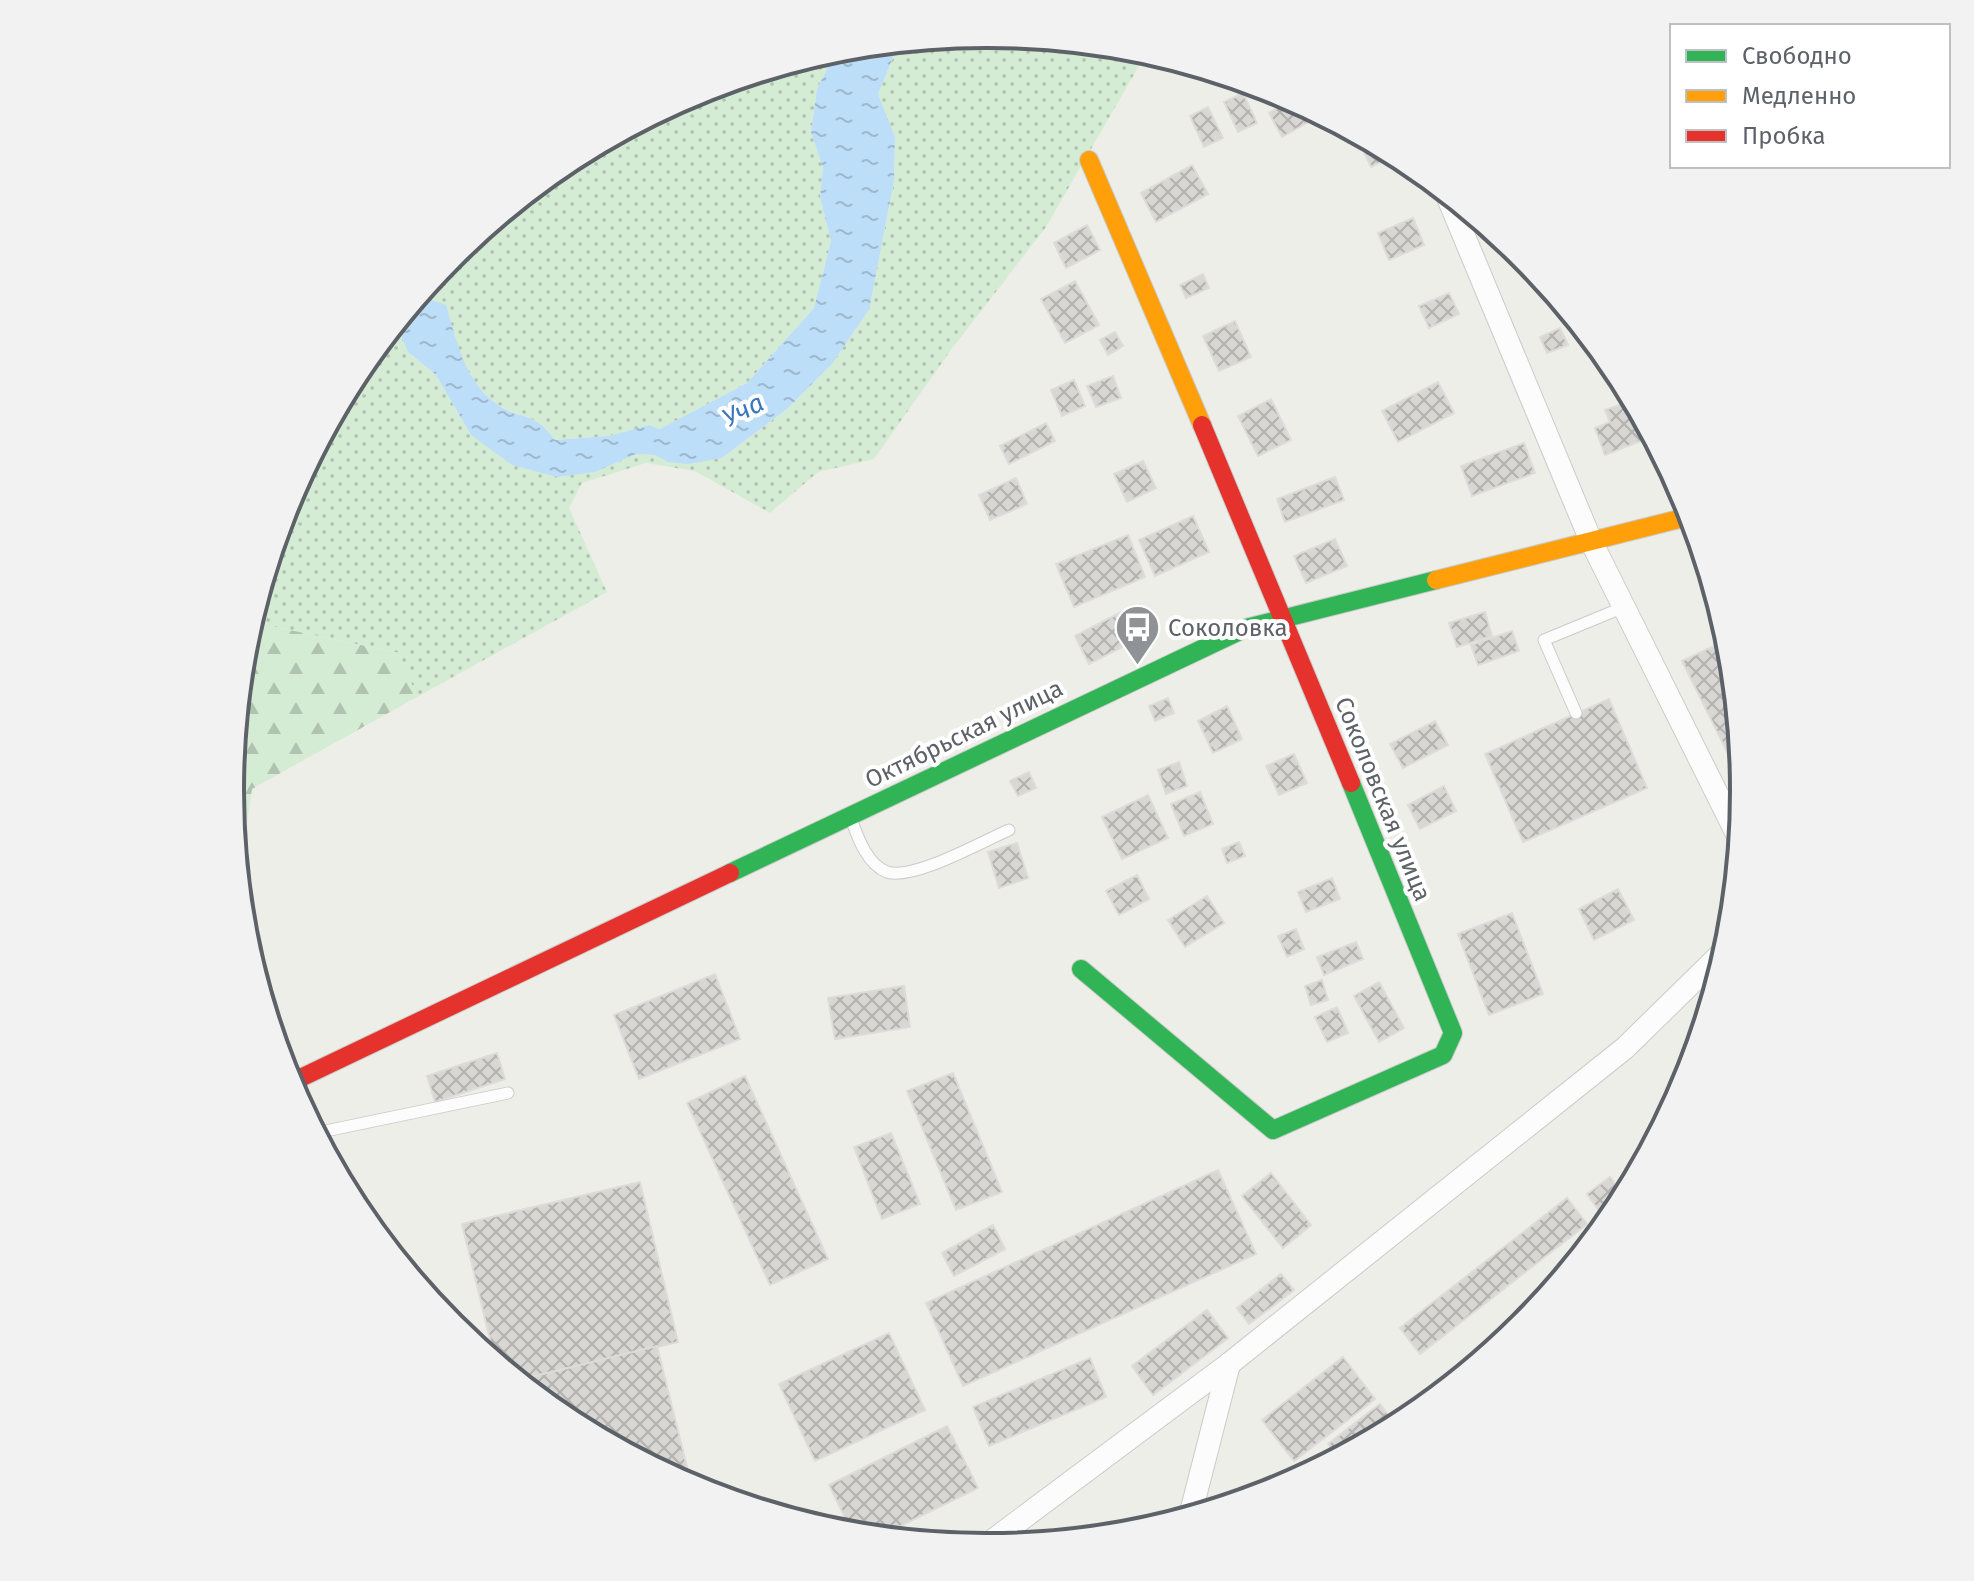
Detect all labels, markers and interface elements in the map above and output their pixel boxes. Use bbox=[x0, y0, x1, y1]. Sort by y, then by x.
legend bbox=[1670, 24, 1950, 168]
text: Свободно bbox=[1742, 42, 1852, 70]
text: Медленно bbox=[1742, 82, 1856, 110]
text: Пробка bbox=[1742, 122, 1826, 150]
water label: Уча bbox=[717, 387, 769, 434]
bus stop icon: Соколовка bbox=[1113, 604, 1161, 667]
place label: Соколовка bbox=[1168, 614, 1288, 642]
street label: Октябрьская улица bbox=[861, 674, 1067, 794]
street label: Соколовская улица bbox=[1329, 693, 1437, 905]

